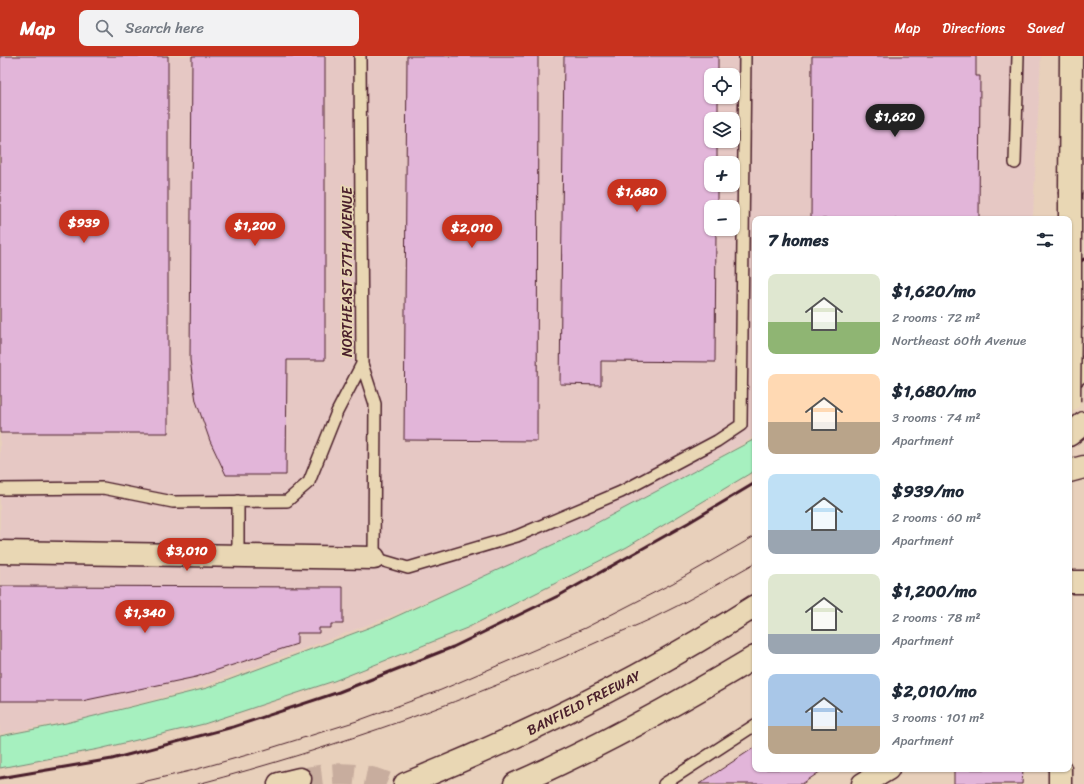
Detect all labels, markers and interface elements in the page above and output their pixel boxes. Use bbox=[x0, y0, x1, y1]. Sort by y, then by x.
search box bbox=[79, 10, 359, 46]
text: Map bbox=[20, 12, 55, 45]
text: Search here bbox=[125, 15, 204, 41]
text: Map bbox=[894, 16, 920, 41]
text: Directions bbox=[942, 16, 1005, 41]
text: Saved bbox=[1027, 16, 1064, 41]
icon: search bbox=[93, 17, 115, 39]
map controls bbox=[704, 68, 740, 236]
button: locate bbox=[704, 68, 740, 104]
pin: $1,620 bbox=[862, 104, 928, 138]
text: $1,620 bbox=[875, 105, 915, 128]
button: layers bbox=[704, 112, 740, 148]
button: + bbox=[704, 156, 740, 192]
pin: $1,680 bbox=[604, 179, 670, 213]
text: $1,680 bbox=[616, 180, 658, 203]
street label: NORTHEAST 57TH AVENUE bbox=[335, 186, 360, 357]
button: − bbox=[704, 200, 740, 236]
pin: $939 bbox=[60, 210, 108, 244]
text: $939 bbox=[68, 211, 100, 234]
pin: $1,200 bbox=[222, 213, 288, 247]
text: $1,200 bbox=[234, 214, 276, 237]
pin: $2,010 bbox=[439, 215, 505, 249]
text: $2,010 bbox=[451, 216, 493, 239]
text: 7 homes bbox=[768, 225, 828, 255]
icon: filters bbox=[1034, 229, 1056, 251]
text: $1,620/mo bbox=[892, 276, 976, 306]
icon: home bbox=[800, 290, 848, 338]
text: 2 rooms · 72 m² bbox=[892, 306, 980, 329]
text: Northeast 60th Avenue bbox=[892, 329, 1026, 352]
text: $1,680/mo bbox=[892, 376, 976, 406]
icon: home bbox=[800, 390, 848, 438]
text: 3 rooms · 74 m² bbox=[892, 406, 981, 429]
text: Apartment bbox=[892, 429, 953, 452]
text: $939/mo bbox=[892, 476, 964, 506]
icon: home bbox=[800, 490, 848, 538]
text: 2 rooms · 60 m² bbox=[892, 506, 981, 529]
text: Apartment bbox=[892, 529, 953, 552]
pin: $3,010 bbox=[154, 538, 220, 572]
text: $3,010 bbox=[166, 539, 208, 562]
text: $1,200/mo bbox=[892, 576, 977, 606]
icon: home bbox=[800, 590, 848, 638]
pin: $1,340 bbox=[112, 600, 178, 634]
text: $1,340 bbox=[124, 601, 166, 624]
text: 2 rooms · 78 m² bbox=[892, 606, 981, 629]
text: Apartment bbox=[892, 629, 953, 652]
street label: BANFIELD FREEWAY bbox=[522, 663, 646, 743]
text: $2,010/mo bbox=[892, 676, 977, 706]
icon: home bbox=[800, 690, 848, 738]
text: 3 rooms · 101 m² bbox=[892, 706, 984, 729]
text: Apartment bbox=[892, 729, 953, 752]

